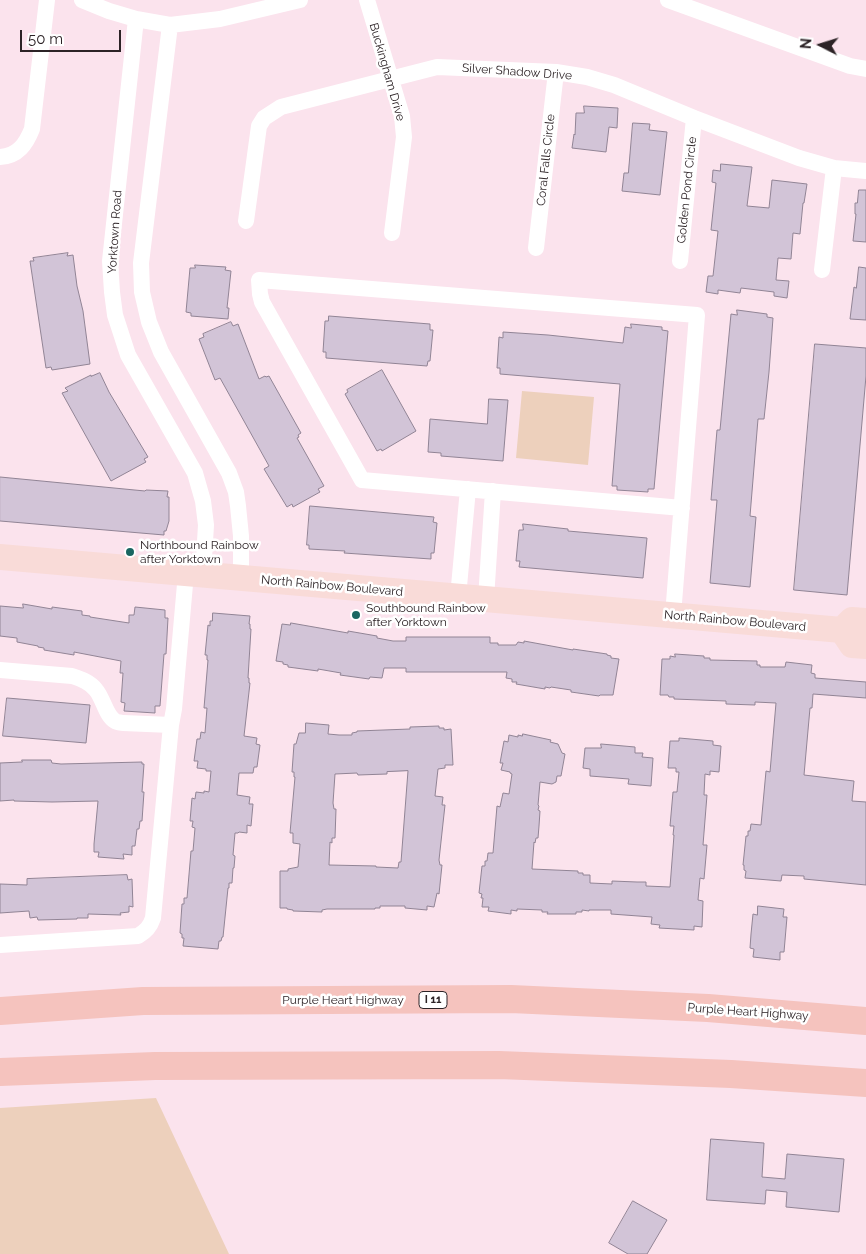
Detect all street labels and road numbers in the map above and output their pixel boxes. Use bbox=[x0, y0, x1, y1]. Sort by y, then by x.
street label: Buckingham Drive bbox=[366, 21, 408, 123]
street label: Silver Shadow Drive bbox=[462, 61, 572, 83]
street label: Coral Falls Circle bbox=[534, 113, 558, 207]
street label: Golden Pond Circle bbox=[674, 136, 700, 244]
street label: Yorktown Road bbox=[105, 190, 125, 274]
street label: North Rainbow Boulevard bbox=[260, 573, 404, 599]
street label: North Rainbow Boulevard bbox=[663, 608, 807, 634]
road number: I 11 bbox=[419, 992, 447, 1008]
street label: Purple Heart Highway bbox=[282, 993, 404, 1007]
street label: Purple Heart Highway bbox=[687, 1001, 809, 1023]

